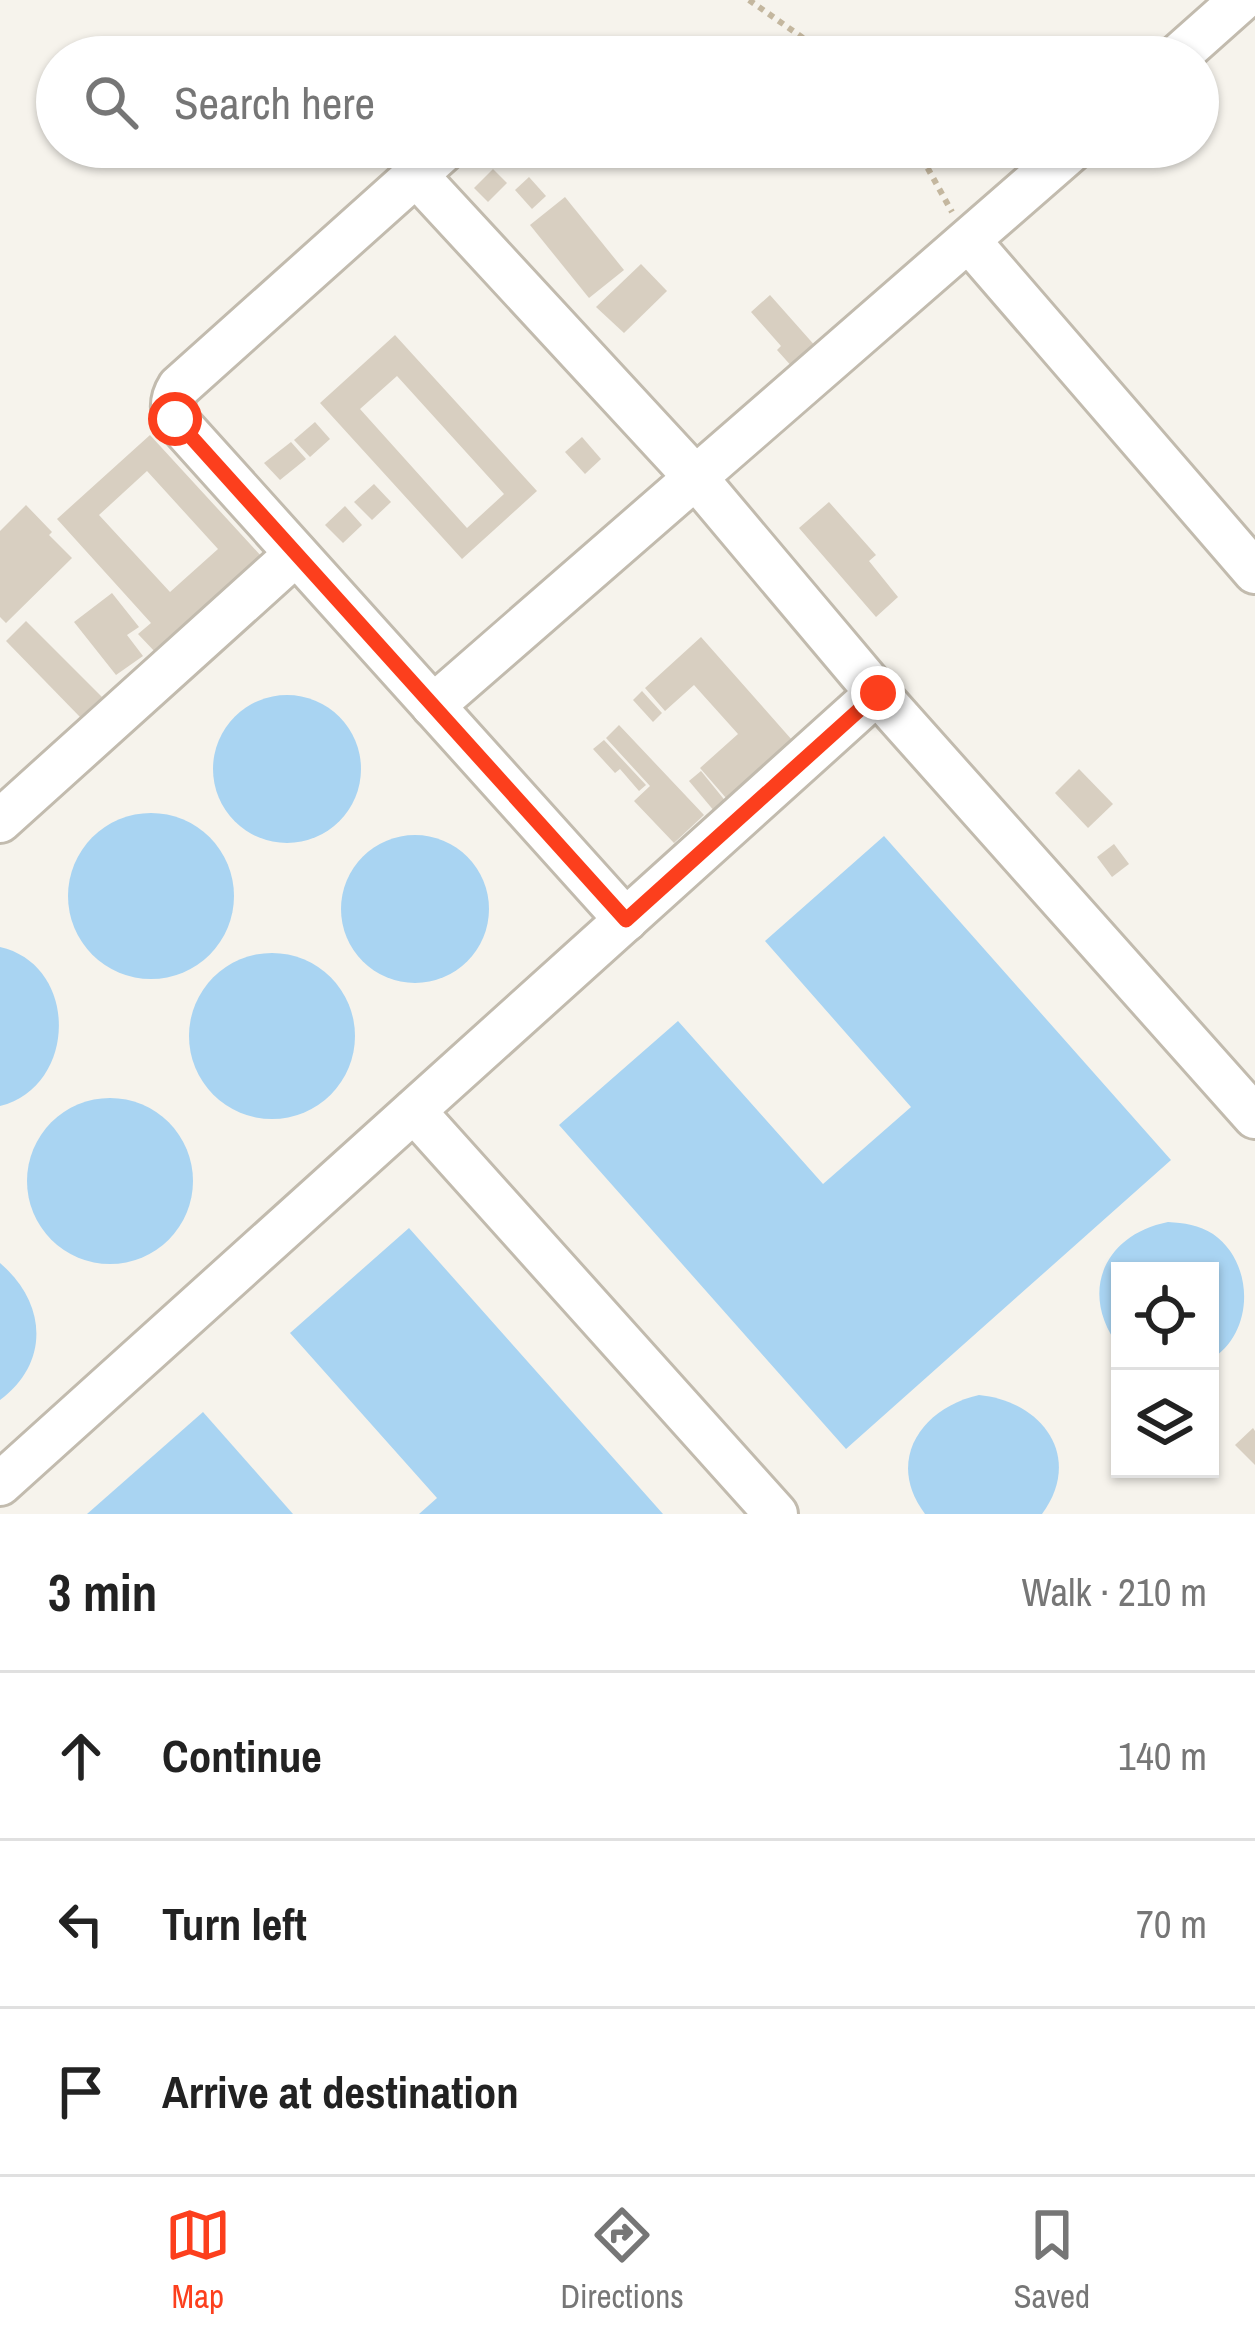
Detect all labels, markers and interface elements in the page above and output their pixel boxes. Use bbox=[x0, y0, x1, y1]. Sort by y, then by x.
search box bbox=[36, 36, 1219, 168]
icon: search bbox=[78, 69, 144, 135]
text: Search here bbox=[174, 72, 375, 133]
route start bbox=[148, 392, 202, 446]
route end bbox=[851, 666, 905, 720]
map controls bbox=[1111, 1262, 1219, 1478]
button: locate bbox=[1111, 1262, 1219, 1370]
button: layers bbox=[1111, 1370, 1219, 1478]
text: 3 min bbox=[48, 1558, 157, 1627]
text: Walk · 210 m bbox=[1022, 1566, 1207, 1618]
icon: ahead bbox=[48, 1723, 114, 1789]
text: Continue bbox=[162, 1725, 322, 1786]
text: 140 m bbox=[1118, 1730, 1207, 1782]
icon: left bbox=[48, 1891, 114, 1957]
text: Turn left bbox=[162, 1893, 307, 1954]
text: 70 m bbox=[1136, 1898, 1207, 1950]
icon: arrive bbox=[48, 2059, 114, 2125]
text: Arrive at destination bbox=[162, 2061, 519, 2122]
tab: Map bbox=[165, 2202, 231, 2318]
tab: Directions bbox=[560, 2202, 684, 2318]
tab: Saved bbox=[1013, 2202, 1090, 2318]

